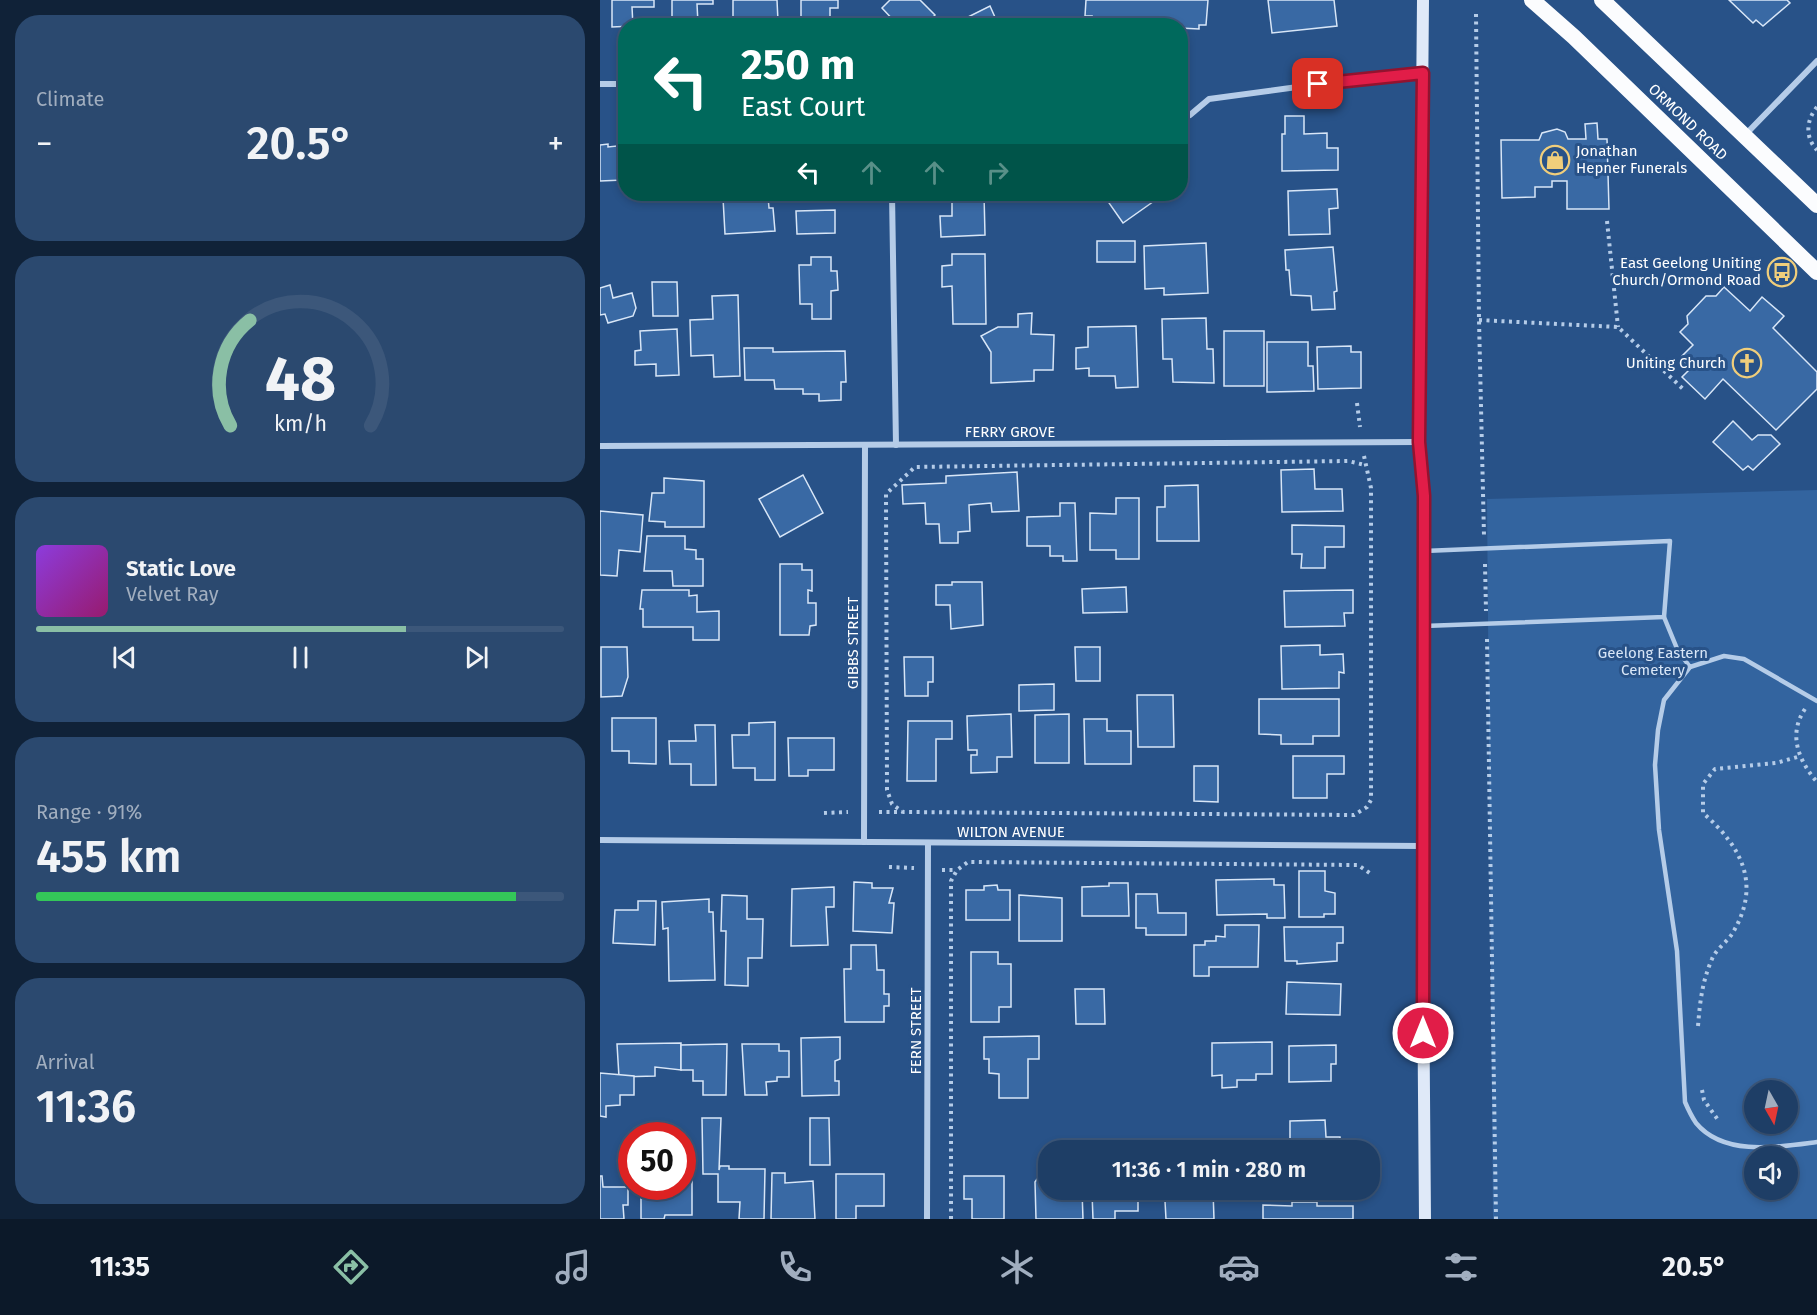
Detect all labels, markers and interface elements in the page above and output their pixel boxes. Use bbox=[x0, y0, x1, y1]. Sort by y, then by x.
text: 250 m bbox=[741, 40, 855, 90]
icon: left bbox=[642, 42, 720, 120]
pin bbox=[1292, 58, 1343, 109]
icon: arrive bbox=[1301, 67, 1334, 100]
street label: ORMOND ROAD bbox=[1645, 80, 1731, 164]
text: Climate bbox=[36, 87, 104, 111]
text: East Court bbox=[741, 91, 865, 123]
text: 20.5° bbox=[246, 117, 354, 171]
text: − bbox=[36, 124, 53, 164]
text: + bbox=[548, 124, 564, 164]
place label: Jonathan Hepner Funerals bbox=[1576, 142, 1687, 177]
shop icon: Jonathan Hepner Funerals bbox=[1539, 144, 1571, 176]
icon: left bbox=[792, 156, 825, 189]
icon: ahead bbox=[855, 156, 888, 189]
icon: ahead bbox=[918, 156, 951, 189]
icon: right bbox=[981, 156, 1014, 189]
place label: East Geelong Uniting Church/Ormond Road bbox=[1612, 254, 1761, 289]
bus stop icon: East Geelong Uniting Church/Ormond Road bbox=[1766, 256, 1798, 288]
text: 48 bbox=[264, 342, 336, 417]
church icon: Uniting Church bbox=[1731, 347, 1763, 379]
place label: Uniting Church bbox=[1626, 354, 1726, 372]
text: km/h bbox=[273, 411, 327, 437]
street label: FERRY GROVE bbox=[965, 423, 1055, 441]
text: Static Love bbox=[126, 555, 236, 582]
text: Velvet Ray bbox=[126, 582, 219, 606]
street label: GIBBS STREET bbox=[844, 597, 862, 689]
icon: previous bbox=[108, 641, 141, 674]
icon: pause bbox=[284, 641, 317, 674]
icon: next bbox=[460, 641, 493, 674]
park label: Geelong Eastern Cemetery bbox=[1598, 644, 1708, 679]
text: Range · 91% bbox=[36, 800, 142, 824]
street label: WILTON AVENUE bbox=[957, 823, 1065, 841]
text: 455 km bbox=[36, 830, 181, 884]
street label: FERN STREET bbox=[907, 987, 925, 1075]
position arrow bbox=[1391, 1001, 1455, 1065]
text: Arrival bbox=[36, 1050, 95, 1074]
text: 11:36 bbox=[36, 1080, 136, 1134]
north arrow bbox=[1744, 1080, 1798, 1134]
map controls bbox=[1744, 1080, 1798, 1200]
speed limit sign: 50 bbox=[618, 1122, 696, 1200]
button: sound bbox=[1744, 1146, 1798, 1200]
text: 11:36 · 1 min · 280 m bbox=[1112, 1156, 1306, 1183]
icon: directions bbox=[330, 1246, 372, 1288]
icon: music bbox=[552, 1246, 594, 1288]
icon: phone bbox=[774, 1246, 816, 1288]
icon: climate bbox=[996, 1246, 1038, 1288]
icon: car bbox=[1218, 1246, 1260, 1288]
icon: filters bbox=[1440, 1246, 1482, 1288]
text: 11:35 bbox=[90, 1251, 150, 1283]
text: 20.5° bbox=[1662, 1251, 1727, 1283]

